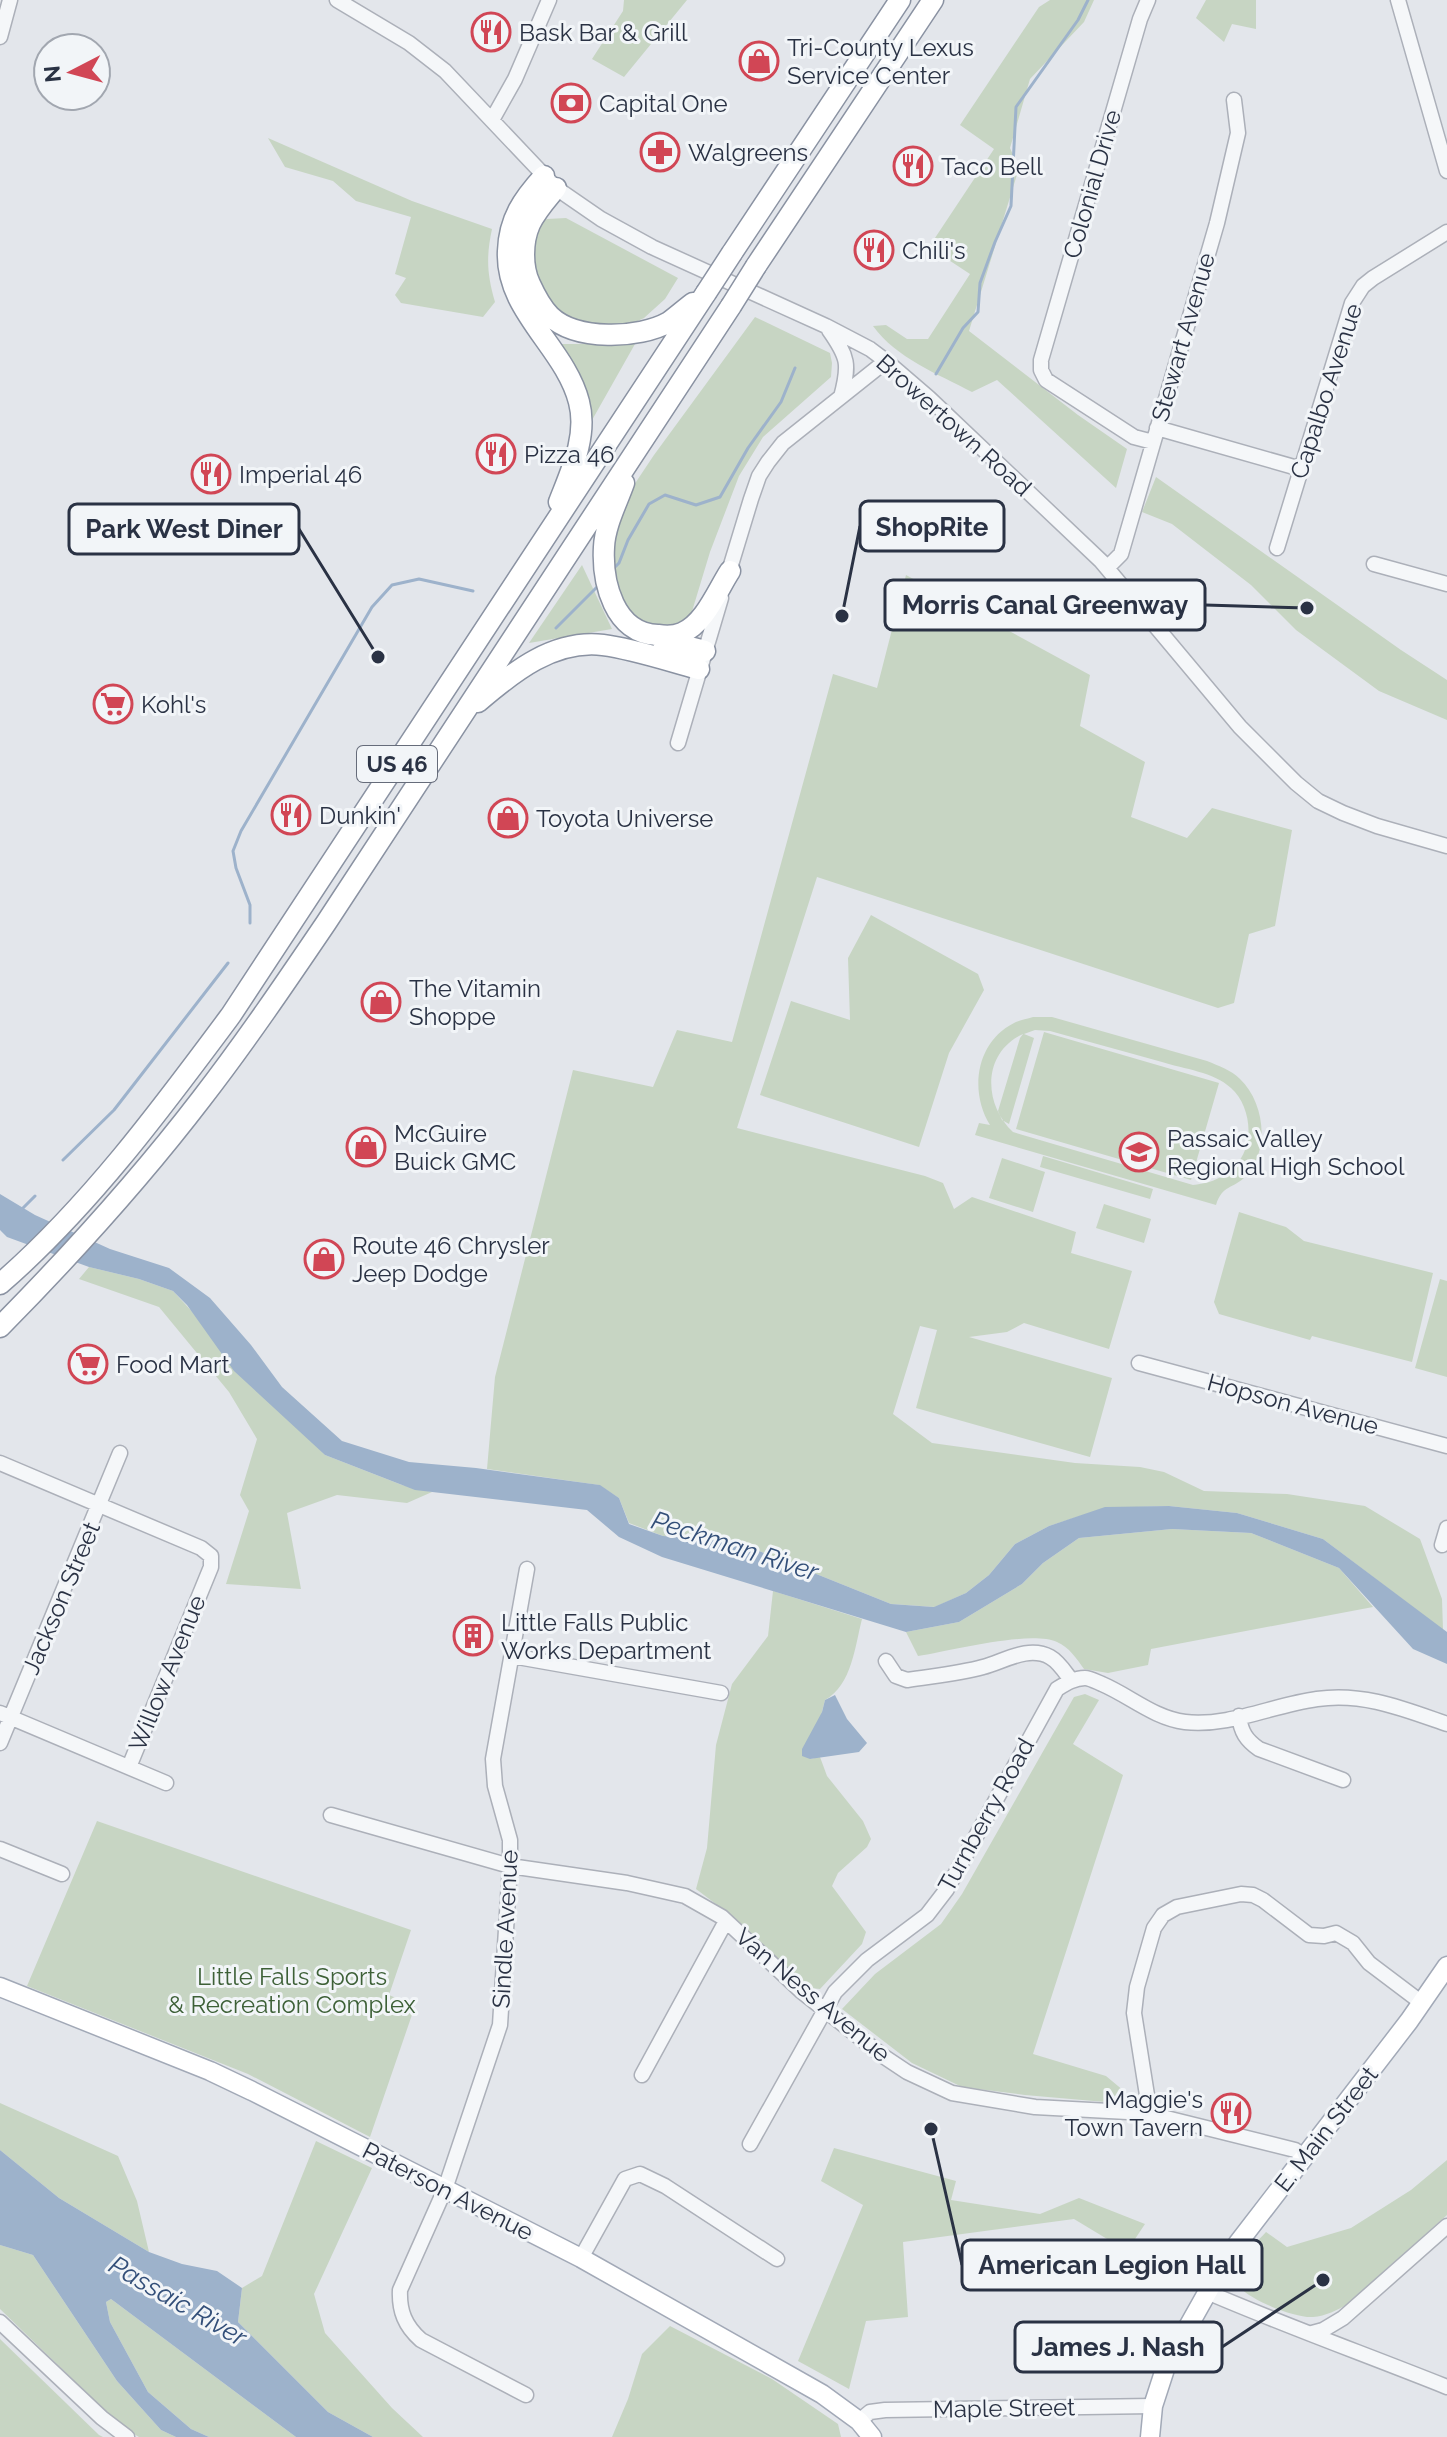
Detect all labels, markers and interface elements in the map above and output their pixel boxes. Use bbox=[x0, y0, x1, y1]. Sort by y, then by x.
restaurant icon: Bask Bar & Grill bbox=[470, 11, 512, 53]
place label: Bask Bar & Grill bbox=[519, 18, 688, 47]
north arrow bbox=[32, 32, 112, 112]
place label: Tri-County Lexus Service Center bbox=[787, 33, 974, 90]
shop icon: Tri-County Lexus Service Center bbox=[738, 40, 780, 82]
text: N bbox=[38, 64, 66, 84]
bank icon: Capital One bbox=[550, 82, 592, 124]
place label: Capital One bbox=[599, 89, 728, 118]
street label: Colonial Drive bbox=[1057, 106, 1127, 262]
pharmacy icon: Walgreens bbox=[639, 131, 681, 173]
place label: Walgreens bbox=[688, 138, 808, 167]
restaurant icon: Taco Bell bbox=[892, 145, 934, 187]
place label: Taco Bell bbox=[941, 152, 1043, 181]
restaurant icon: Chili's bbox=[853, 229, 895, 271]
place label: Chili's bbox=[902, 236, 966, 265]
street label: Stewart Avenue bbox=[1145, 249, 1221, 425]
street label: Capalbo Avenue bbox=[1284, 300, 1368, 482]
street label: Browertown Road bbox=[871, 348, 1037, 502]
restaurant icon: Pizza 46 bbox=[475, 433, 517, 475]
place label: Pizza 46 bbox=[524, 440, 615, 469]
restaurant icon: Imperial 46 bbox=[190, 453, 232, 495]
place label: Imperial 46 bbox=[239, 460, 362, 489]
callout: ShopRite bbox=[860, 501, 1004, 551]
callout: Park West Diner bbox=[69, 504, 299, 554]
text: ShopRite bbox=[876, 512, 989, 542]
text: Park West Diner bbox=[85, 514, 283, 544]
callout: Morris Canal Greenway bbox=[885, 580, 1205, 630]
text: Morris Canal Greenway bbox=[902, 590, 1188, 620]
supermarket icon: Kohl's bbox=[92, 683, 134, 725]
place label: Kohl's bbox=[141, 690, 206, 719]
road number: US 46 bbox=[357, 746, 437, 782]
restaurant icon: Dunkin' bbox=[270, 794, 312, 836]
shop icon: Toyota Universe bbox=[487, 797, 529, 839]
place label: Dunkin' bbox=[319, 801, 401, 830]
place label: Toyota Universe bbox=[536, 804, 713, 833]
place label: The Vitamin Shoppe bbox=[409, 974, 541, 1031]
shop icon: The Vitamin Shoppe bbox=[360, 981, 402, 1023]
place label: McGuire Buick GMC bbox=[394, 1119, 516, 1176]
place label: Passaic Valley Regional High School bbox=[1167, 1124, 1405, 1181]
shop icon: McGuire Buick GMC bbox=[345, 1126, 387, 1168]
school or university icon: Passaic Valley Regional High School bbox=[1118, 1131, 1160, 1173]
place label: Route 46 Chrysler Jeep Dodge bbox=[352, 1231, 550, 1288]
shop icon: Route 46 Chrysler Jeep Dodge bbox=[303, 1238, 345, 1280]
supermarket icon: Food Mart bbox=[67, 1343, 109, 1385]
place label: Food Mart bbox=[116, 1350, 229, 1379]
street label: Hopson Avenue bbox=[1204, 1367, 1382, 1441]
water label: Peckman River bbox=[648, 1505, 823, 1587]
street label: Jackson Street bbox=[16, 1517, 106, 1679]
street label: Willow Avenue bbox=[123, 1591, 211, 1755]
place label: Little Falls Public Works Department bbox=[501, 1608, 711, 1665]
building icon: Little Falls Public Works Department bbox=[452, 1615, 494, 1657]
street label: Turnberry Road bbox=[932, 1733, 1040, 1897]
street label: Sindle Avenue bbox=[486, 1849, 524, 2009]
street label: Van Ness Avenue bbox=[730, 1922, 896, 2068]
park label: Little Falls Sports & Recreation Complex bbox=[168, 1962, 416, 2019]
street label: E. Main Street bbox=[1268, 2061, 1384, 2197]
place label: Maggie's Town Tavern bbox=[1065, 2085, 1203, 2142]
restaurant icon: Maggie's Town Tavern bbox=[1210, 2092, 1252, 2134]
street label: Paterson Avenue bbox=[358, 2136, 538, 2246]
callout: American Legion Hall bbox=[962, 2240, 1262, 2290]
water label: Passaic River bbox=[104, 2250, 253, 2353]
text: American Legion Hall bbox=[978, 2250, 1247, 2280]
callout: James J. Nash bbox=[1015, 2322, 1222, 2372]
text: James J. Nash bbox=[1031, 2332, 1205, 2362]
street label: Maple Street bbox=[933, 2392, 1075, 2424]

